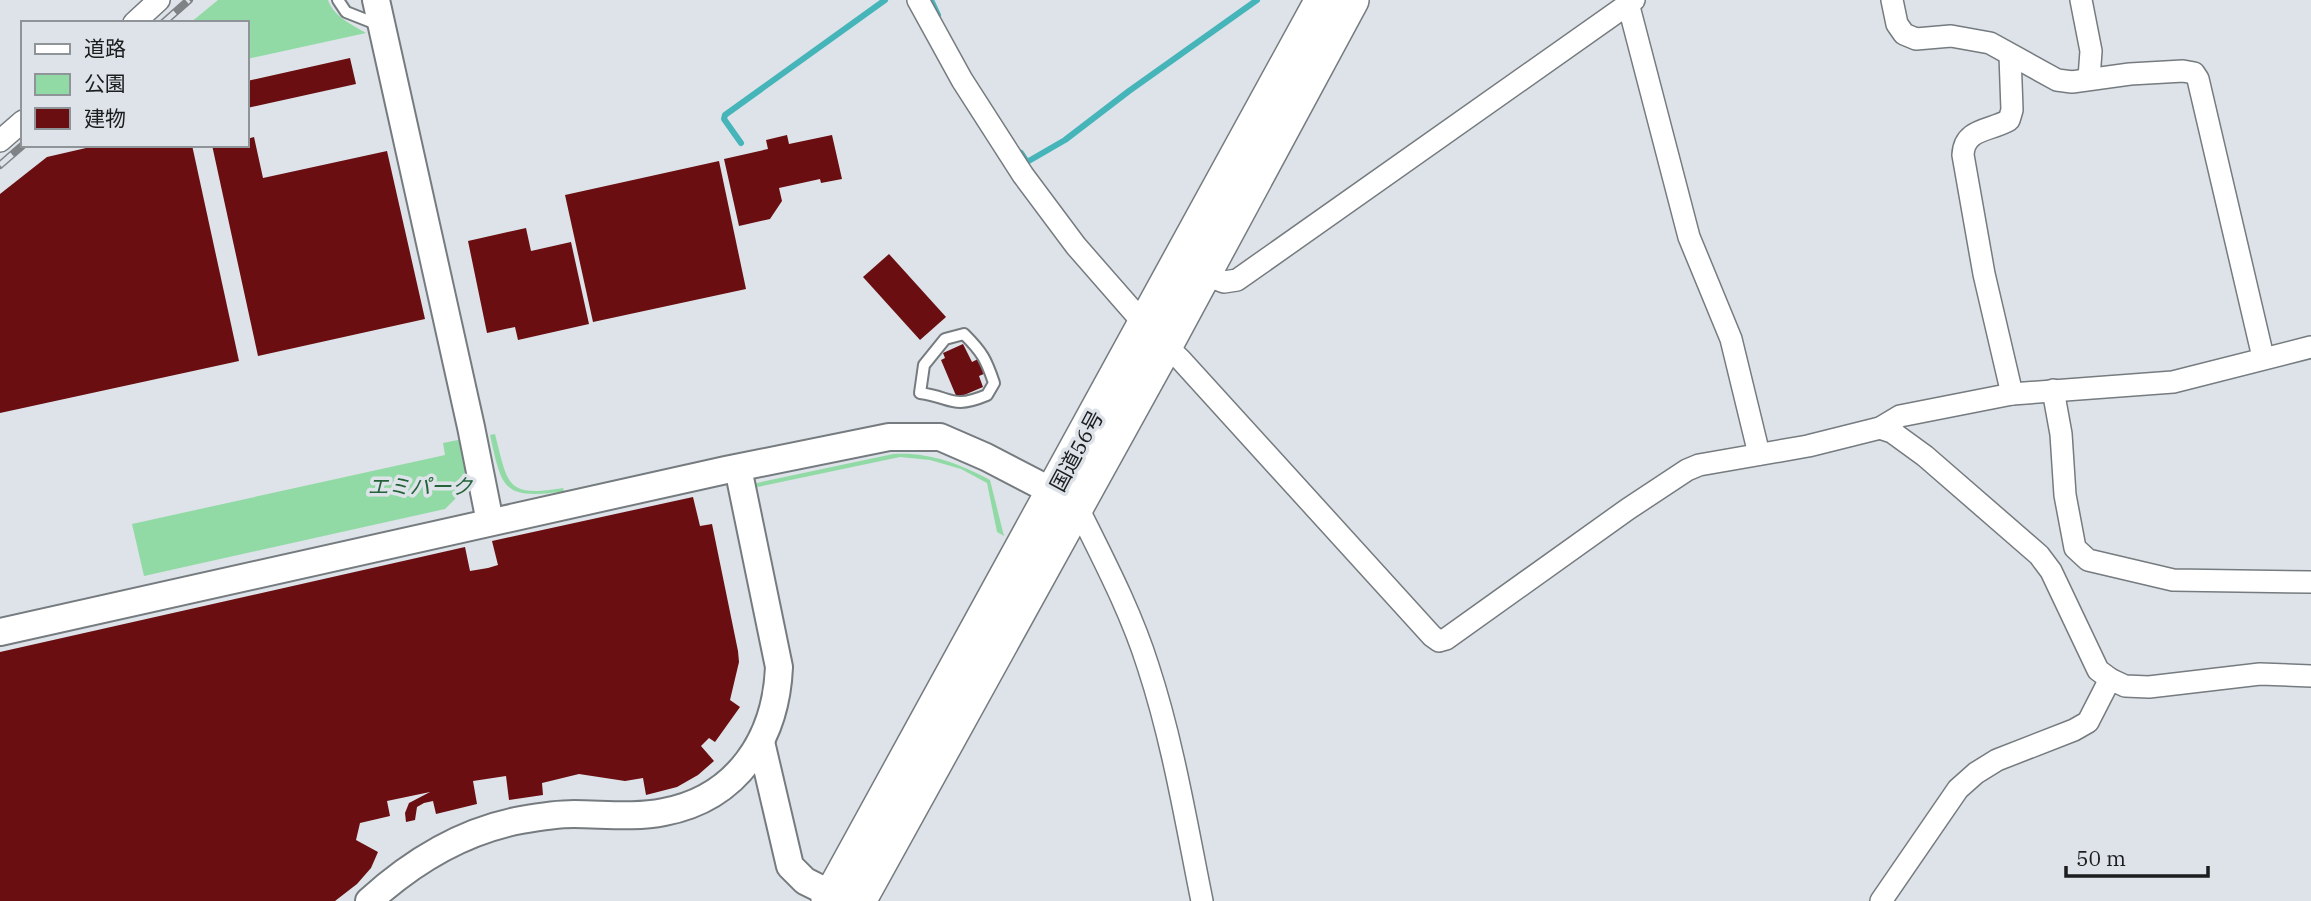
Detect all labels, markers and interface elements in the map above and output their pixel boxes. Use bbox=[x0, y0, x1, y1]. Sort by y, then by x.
legend bbox=[21, 21, 248, 147]
text: 道路 bbox=[84, 34, 126, 62]
text: 公園 bbox=[84, 69, 126, 97]
text: 建物 bbox=[84, 104, 126, 132]
street label: 国道56号 bbox=[1043, 405, 1109, 496]
park label: エミパーク bbox=[368, 472, 473, 500]
scale bar bbox=[2066, 834, 2208, 878]
text: 50 m bbox=[2076, 844, 2126, 872]

